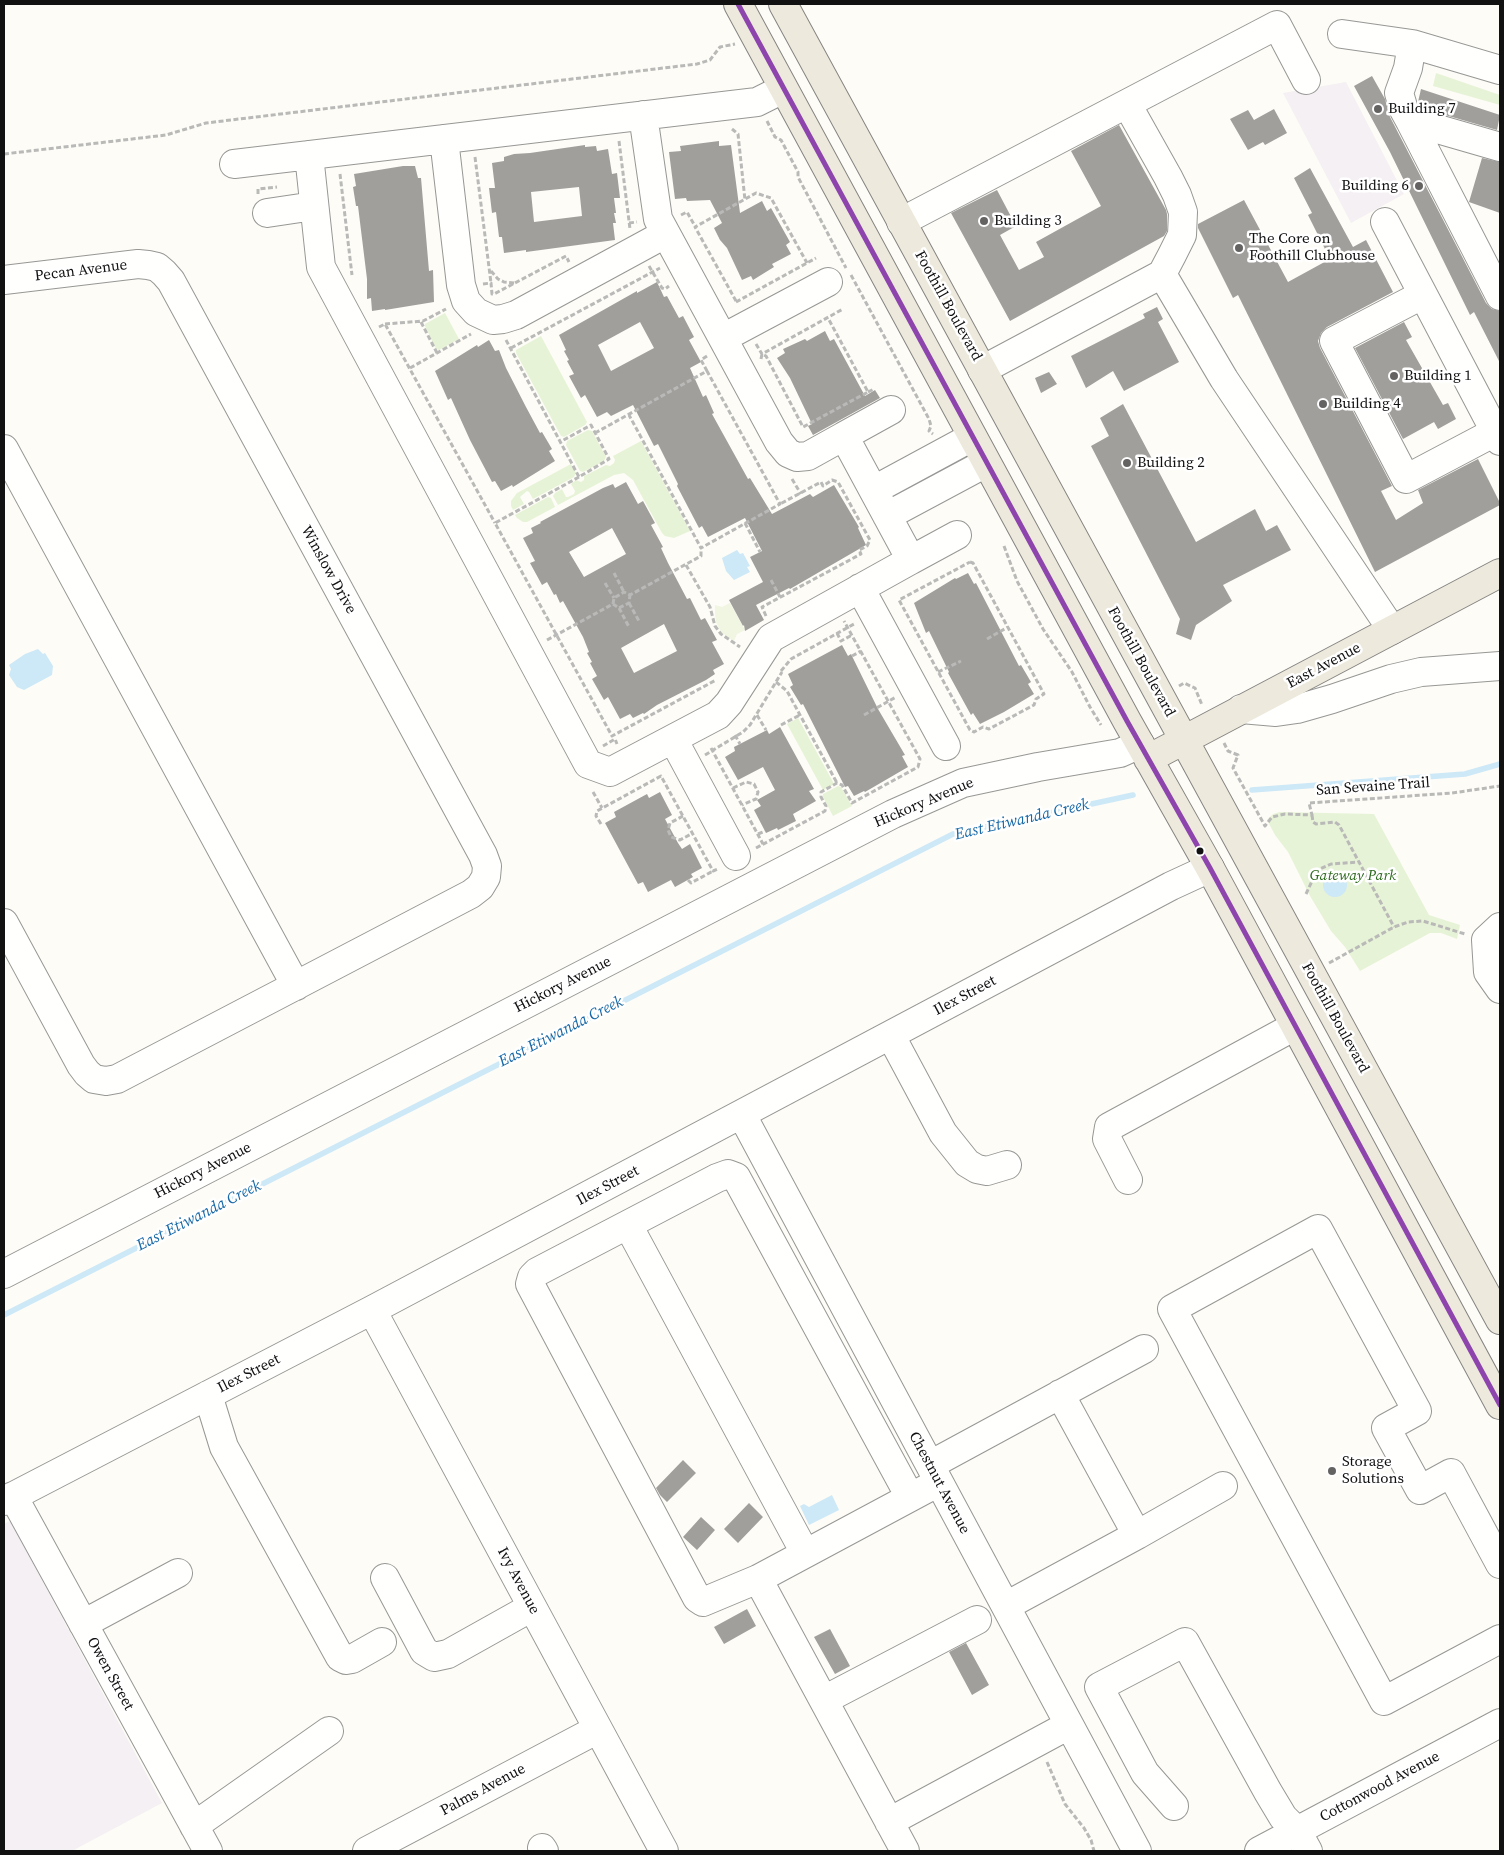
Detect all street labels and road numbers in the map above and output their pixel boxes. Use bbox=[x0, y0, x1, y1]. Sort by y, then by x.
street label: Foothill Boulevard bbox=[910, 248, 986, 364]
street label: Pecan Avenue bbox=[34, 256, 128, 286]
street label: Winslow Drive bbox=[296, 523, 360, 617]
street label: Foothill Boulevard bbox=[1103, 604, 1179, 720]
street label: East Avenue bbox=[1284, 639, 1364, 693]
street label: Hickory Avenue bbox=[871, 774, 977, 832]
street label: San Sevaine Trail bbox=[1315, 774, 1431, 800]
street label: Hickory Avenue bbox=[511, 953, 615, 1017]
street label: Foothill Boulevard bbox=[1297, 960, 1373, 1076]
street label: Ilex Street bbox=[931, 972, 999, 1020]
street label: Hickory Avenue bbox=[151, 1139, 255, 1203]
street label: Ilex Street bbox=[574, 1162, 642, 1210]
street label: Ilex Street bbox=[215, 1351, 283, 1397]
street label: Chestnut Avenue bbox=[905, 1429, 973, 1537]
street label: Ivy Avenue bbox=[493, 1545, 543, 1617]
street label: Owen Street bbox=[83, 1634, 137, 1714]
street label: Cottonwood Avenue bbox=[1317, 1748, 1443, 1826]
street label: Palms Avenue bbox=[437, 1760, 529, 1820]

